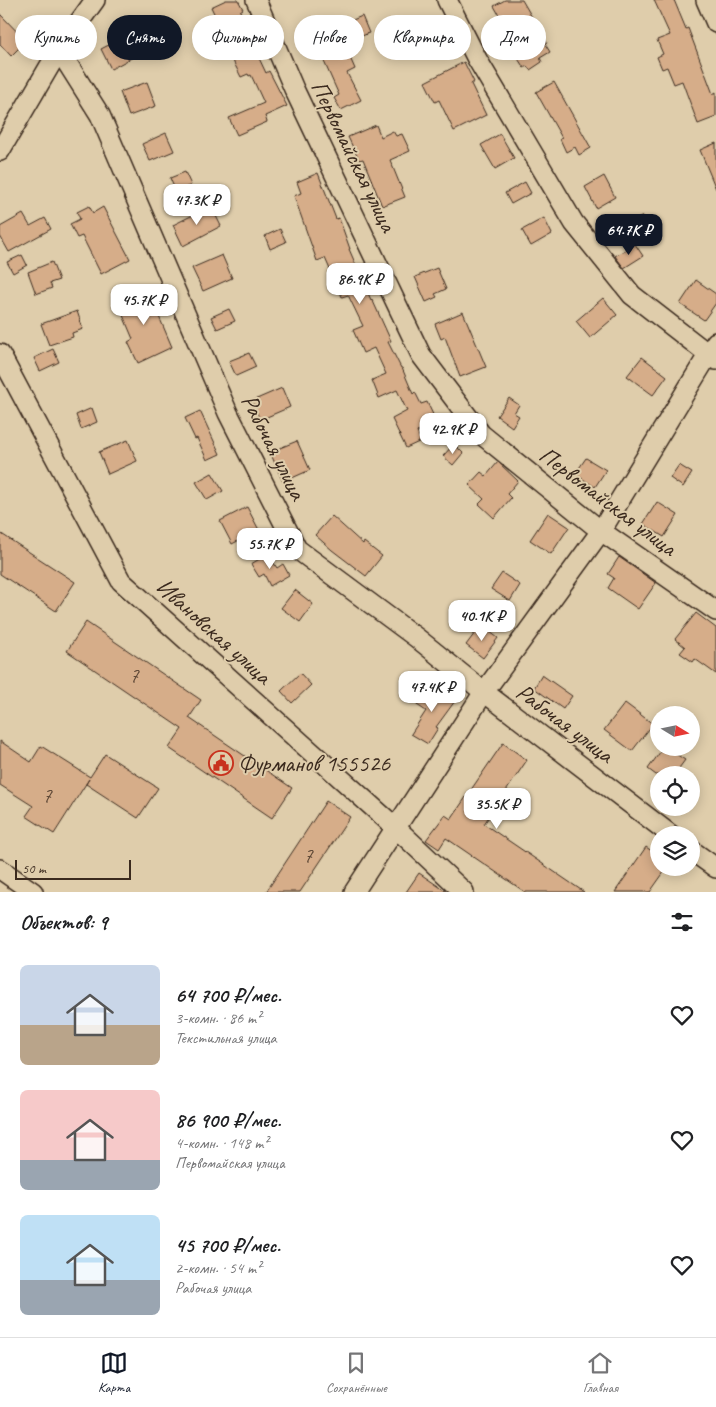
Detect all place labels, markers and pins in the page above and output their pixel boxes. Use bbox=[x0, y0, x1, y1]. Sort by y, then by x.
pin: 47.3K ₽ bbox=[151, 184, 243, 226]
pin: 64.7K ₽ bbox=[583, 214, 675, 256]
pin: 86.9K ₽ bbox=[314, 262, 406, 305]
pin: 45.7K ₽ bbox=[98, 284, 190, 326]
pin: 42.9K ₽ bbox=[407, 412, 499, 455]
pin: 55.7K ₽ bbox=[224, 528, 316, 570]
pin: 40.1K ₽ bbox=[436, 600, 528, 642]
pin: 47.4K ₽ bbox=[386, 670, 478, 713]
place label: Фурманов 155526 bbox=[238, 748, 391, 778]
public building icon: Фурманов 155526 bbox=[208, 750, 234, 776]
pin: 35.5K ₽ bbox=[451, 788, 543, 830]

